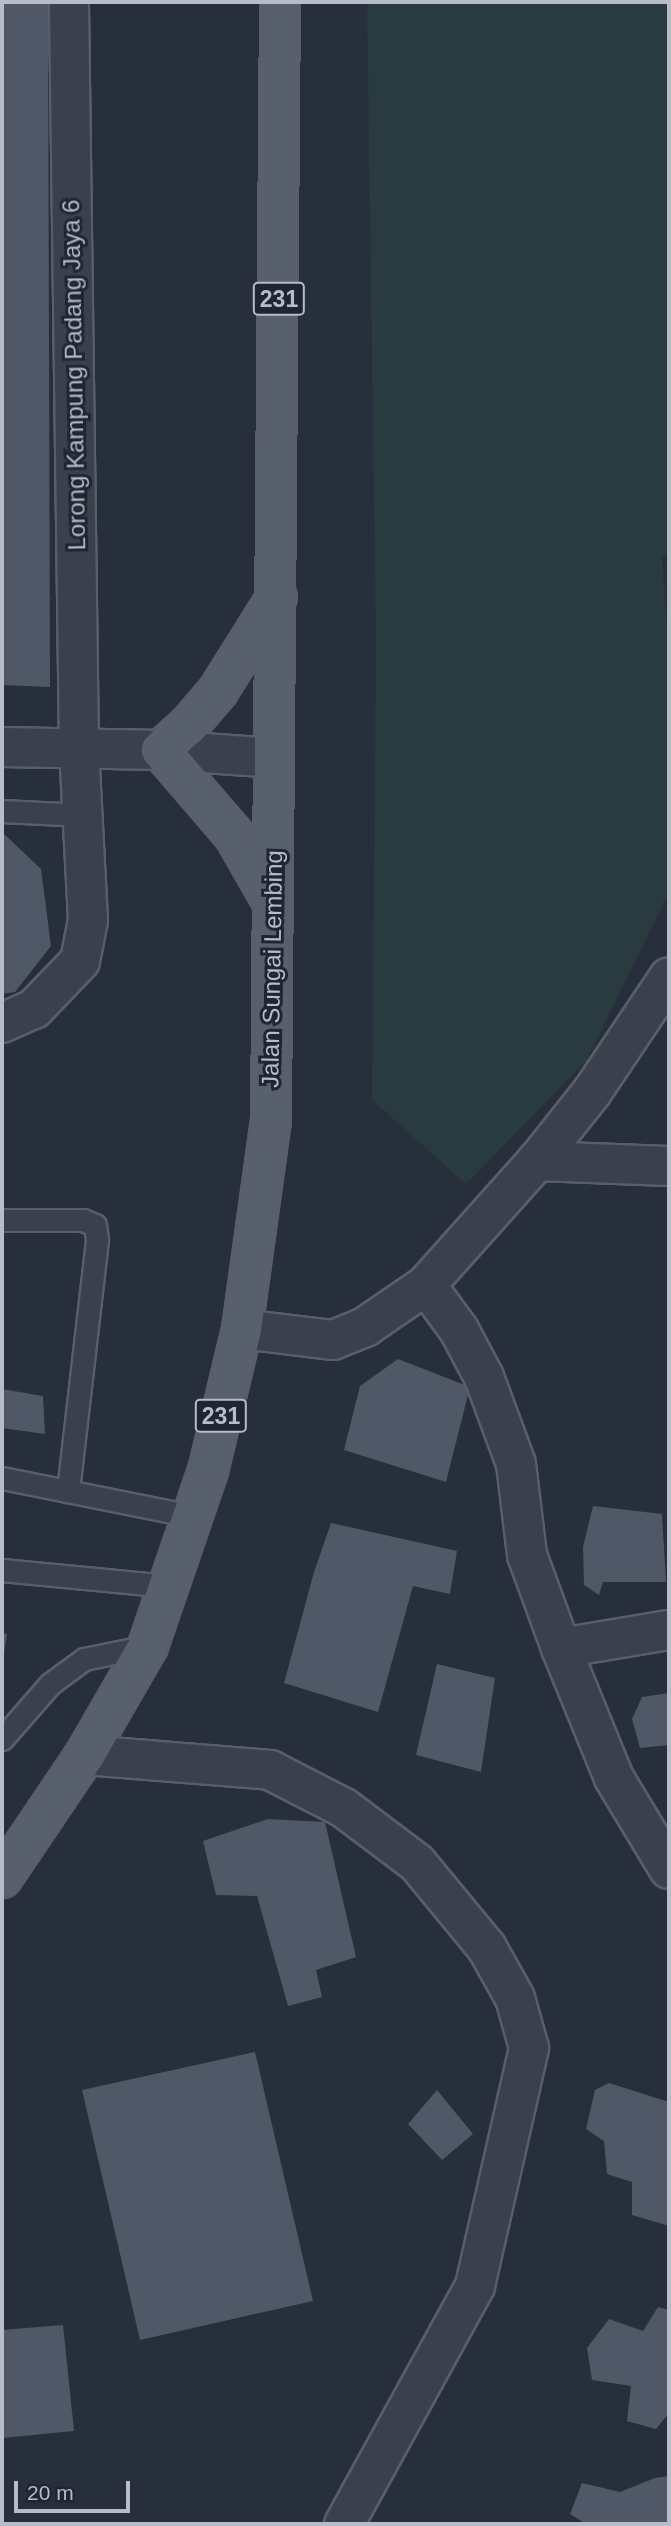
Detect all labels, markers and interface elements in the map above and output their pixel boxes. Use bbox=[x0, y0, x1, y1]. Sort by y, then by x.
street label: Lorong Kampung Padang Jaya 6 bbox=[57, 199, 91, 551]
road number: 231 bbox=[253, 280, 305, 318]
street label: Jalan Sungai Lembing bbox=[256, 850, 288, 1088]
road number: 231 bbox=[195, 1396, 247, 1436]
scale bar bbox=[18, 2466, 133, 2510]
text: 20 m bbox=[27, 2481, 74, 2504]

